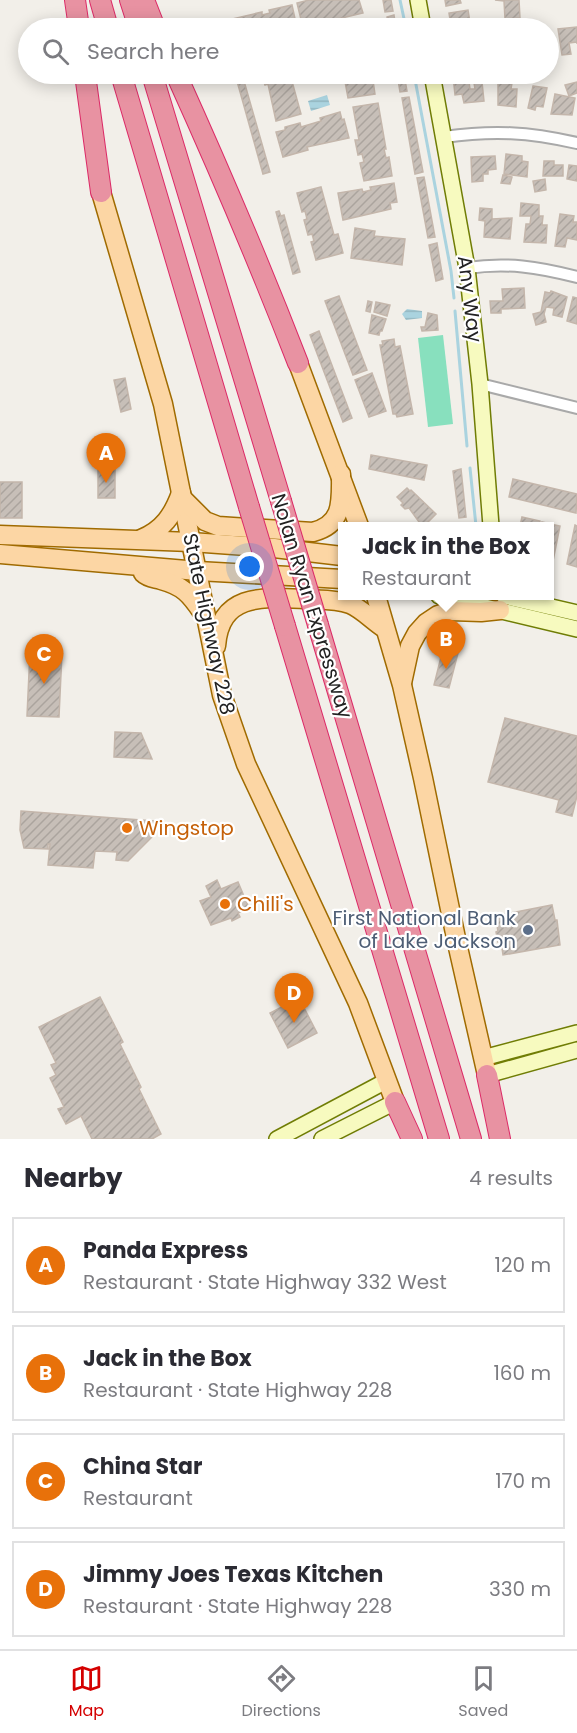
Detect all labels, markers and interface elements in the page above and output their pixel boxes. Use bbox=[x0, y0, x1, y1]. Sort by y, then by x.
search box bbox=[18, 18, 559, 84]
icon: search bbox=[39, 35, 72, 68]
text: Search here bbox=[87, 36, 220, 67]
street label: Any Way bbox=[451, 254, 489, 344]
pin: A bbox=[86, 434, 126, 483]
street label: Nolan Ryan Expressway bbox=[264, 490, 360, 722]
popup bbox=[338, 522, 554, 600]
street label: State Highway 228 bbox=[176, 531, 242, 717]
text: Jack in the Box bbox=[362, 531, 530, 562]
your location bbox=[235, 552, 264, 581]
text: Restaurant bbox=[362, 564, 471, 592]
pin: B bbox=[426, 620, 466, 669]
pin: C bbox=[24, 634, 63, 684]
place label: Wingstop bbox=[139, 814, 234, 842]
marker: Wingstop bbox=[120, 821, 134, 835]
place label: Chili's bbox=[237, 890, 294, 918]
marker: Chili's bbox=[218, 897, 232, 911]
place label: First National Bank of Lake Jackson bbox=[332, 904, 517, 955]
marker: First National Bank of Lake Jackson bbox=[521, 923, 535, 937]
pin: D bbox=[274, 974, 314, 1023]
text: Nearby bbox=[24, 1160, 122, 1196]
text: 4 results bbox=[469, 1164, 553, 1192]
text: Panda Express bbox=[83, 1235, 248, 1266]
text: A bbox=[38, 1251, 53, 1279]
text: 120 m bbox=[495, 1251, 551, 1279]
text: Restaurant · State Highway 332 West bbox=[83, 1268, 447, 1296]
text: Jack in the Box bbox=[83, 1343, 252, 1374]
text: B bbox=[39, 1359, 52, 1387]
text: 160 m bbox=[493, 1359, 551, 1387]
text: Restaurant · State Highway 228 bbox=[83, 1376, 392, 1404]
text: China Star bbox=[83, 1451, 202, 1482]
text: C bbox=[38, 1467, 53, 1495]
text: 170 m bbox=[495, 1467, 551, 1495]
text: Restaurant bbox=[83, 1484, 193, 1512]
text: Jimmy Joes Texas Kitchen bbox=[83, 1559, 383, 1590]
text: D bbox=[38, 1575, 53, 1603]
text: 330 m bbox=[489, 1575, 551, 1603]
text: Restaurant · State Highway 228 bbox=[83, 1592, 392, 1620]
tab: Map bbox=[69, 1662, 104, 1723]
tab: Directions bbox=[242, 1662, 321, 1723]
tab: Saved bbox=[458, 1662, 508, 1723]

